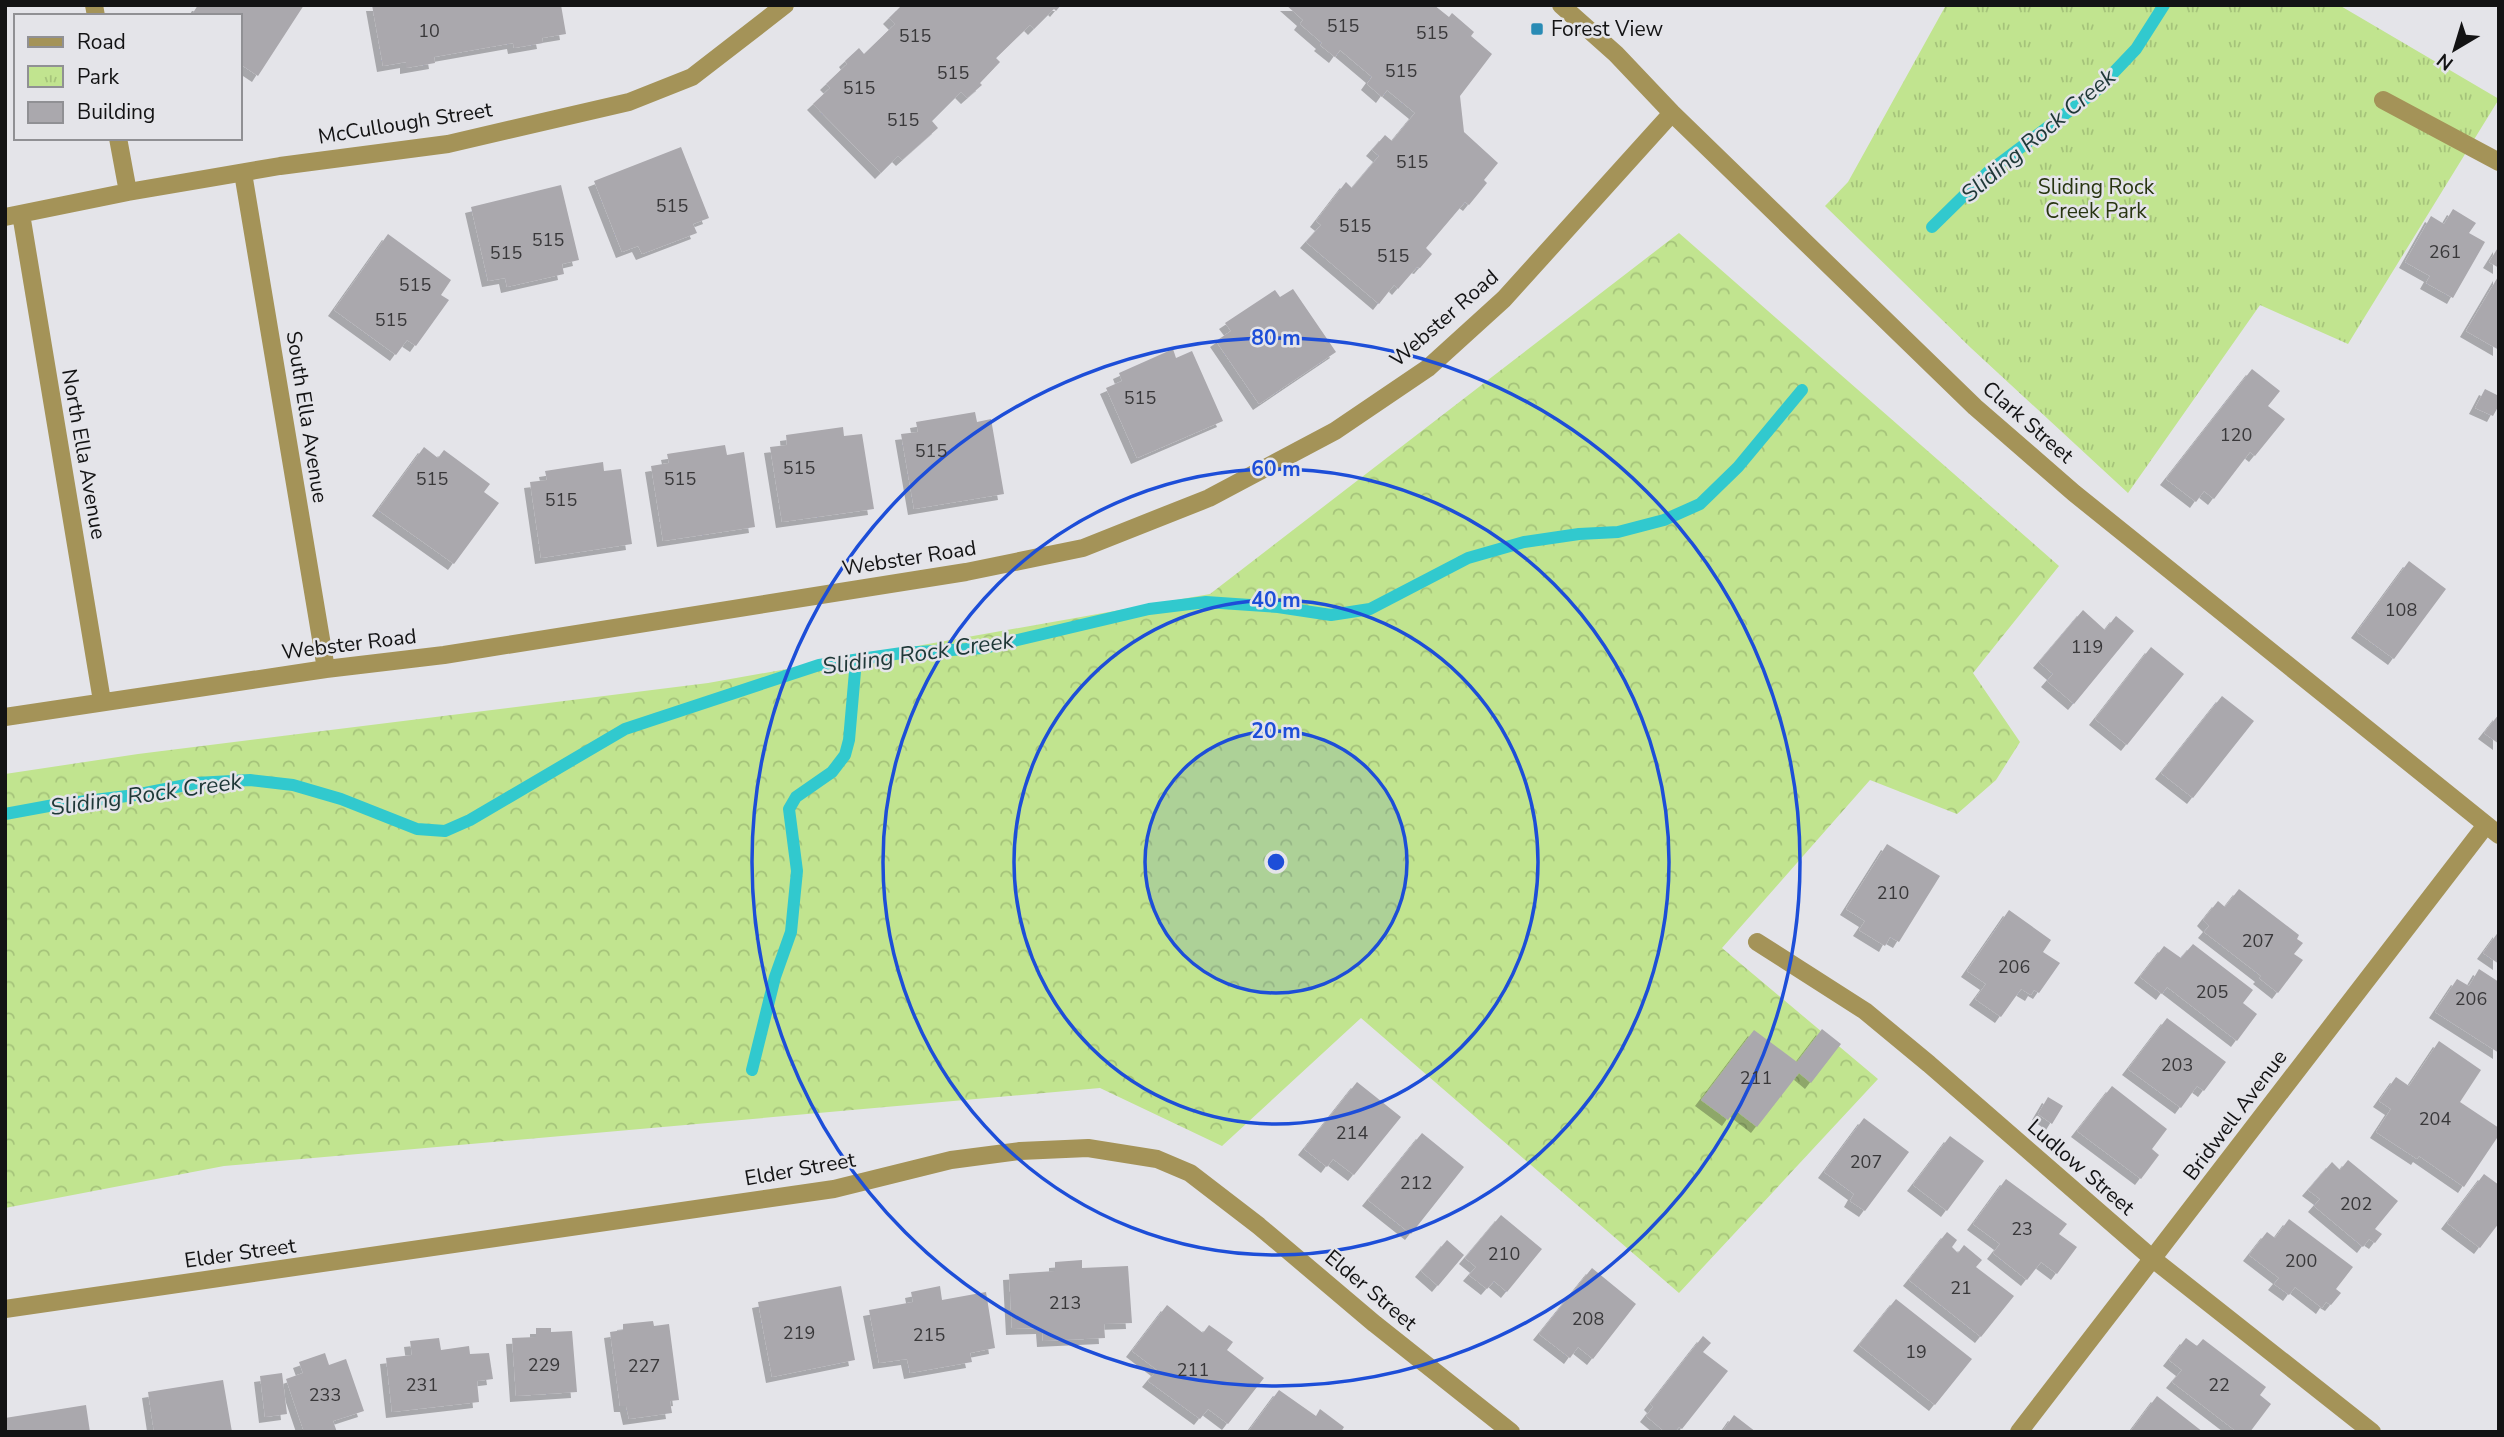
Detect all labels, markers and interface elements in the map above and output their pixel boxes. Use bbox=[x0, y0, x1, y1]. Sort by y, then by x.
legend bbox=[14, 14, 242, 140]
house number: 515 bbox=[1327, 14, 1359, 38]
north arrow bbox=[2420, 14, 2490, 84]
place label: Forest View bbox=[1551, 15, 1663, 43]
house number: 10 bbox=[418, 19, 440, 43]
house number: 515 bbox=[1416, 21, 1448, 45]
marker: Forest View bbox=[1529, 21, 1545, 37]
house number: 515 bbox=[899, 24, 931, 48]
text: Road bbox=[77, 28, 126, 56]
text: N bbox=[2432, 47, 2459, 76]
house number: 515 bbox=[1385, 59, 1417, 83]
house number: 515 bbox=[937, 61, 969, 85]
water label: Sliding Rock Creek bbox=[1954, 61, 2123, 209]
text: Park bbox=[77, 63, 119, 91]
house number: 515 bbox=[843, 76, 875, 100]
street label: McCullough Street bbox=[316, 95, 495, 151]
text: Building bbox=[77, 98, 155, 126]
house number: 515 bbox=[887, 108, 919, 132]
house number: 515 bbox=[1396, 150, 1428, 174]
park label: Sliding Rock Creek Park bbox=[2038, 173, 2155, 225]
house number: 515 bbox=[656, 194, 688, 218]
house number: 515 bbox=[1339, 214, 1371, 238]
house number: 515 bbox=[532, 228, 564, 252]
house number: 261 bbox=[2429, 240, 2461, 264]
house number: 515 bbox=[490, 241, 522, 265]
house number: 515 bbox=[1377, 244, 1409, 268]
street label: Webster Road bbox=[1384, 263, 1504, 373]
house number: 515 bbox=[399, 273, 431, 297]
house number: 515 bbox=[375, 308, 407, 332]
text: 80 m bbox=[1251, 324, 1301, 352]
street label: South Ella Avenue bbox=[280, 329, 334, 505]
street label: North Ella Avenue bbox=[55, 367, 113, 541]
street label: Clark Street bbox=[1976, 375, 2080, 470]
house number: 515 bbox=[1124, 386, 1156, 410]
house number: 120 bbox=[2220, 423, 2252, 447]
house number: 515 bbox=[915, 439, 947, 463]
text: 60 m bbox=[1251, 455, 1301, 483]
house number: 515 bbox=[783, 456, 815, 480]
house number: 515 bbox=[416, 467, 448, 491]
house number: 515 bbox=[664, 467, 696, 491]
house number: 515 bbox=[545, 488, 577, 512]
street label: Webster Road bbox=[840, 534, 978, 582]
text: 40 m bbox=[1251, 586, 1301, 614]
house number: 108 bbox=[2385, 598, 2417, 622]
street label: Webster Road bbox=[280, 622, 418, 666]
water label: Sliding Rock Creek bbox=[820, 625, 1016, 682]
house number: 119 bbox=[2071, 635, 2103, 659]
text: 20 m bbox=[1251, 717, 1301, 745]
water label: Sliding Rock Creek bbox=[48, 766, 244, 823]
centre of rings bbox=[1264, 850, 1288, 874]
house number: 210 bbox=[1877, 881, 1909, 905]
house number: 207 bbox=[2242, 929, 2274, 953]
house number: 206 bbox=[1998, 955, 2030, 979]
house number: 205 bbox=[2196, 980, 2228, 1004]
house number: 206 bbox=[2455, 987, 2487, 1011]
street label: Bridwell Avenue bbox=[2177, 1044, 2293, 1186]
house number: 203 bbox=[2161, 1053, 2193, 1077]
house number: 211 bbox=[1740, 1066, 1772, 1090]
house number: 204 bbox=[2419, 1107, 2451, 1131]
street label: Ludlow Street bbox=[2022, 1113, 2141, 1222]
house number: 214 bbox=[1336, 1121, 1368, 1145]
street label: Elder Street bbox=[742, 1145, 858, 1193]
house number: 207 bbox=[1850, 1150, 1882, 1174]
house number: 212 bbox=[1400, 1171, 1432, 1195]
house number: 202 bbox=[2340, 1192, 2372, 1216]
house number: 23 bbox=[2011, 1217, 2033, 1241]
street label: Elder Street bbox=[183, 1231, 298, 1275]
house number: 210 bbox=[1488, 1242, 1520, 1266]
street label: Elder Street bbox=[1319, 1243, 1423, 1337]
house number: 200 bbox=[2285, 1249, 2317, 1273]
house number: 21 bbox=[1950, 1276, 1972, 1300]
house number: 213 bbox=[1049, 1291, 1081, 1315]
house number: 208 bbox=[1572, 1307, 1604, 1331]
house number: 219 bbox=[783, 1321, 815, 1345]
house number: 215 bbox=[913, 1323, 945, 1347]
house number: 19 bbox=[1905, 1340, 1927, 1364]
house number: 229 bbox=[528, 1353, 560, 1377]
house number: 227 bbox=[628, 1354, 660, 1378]
house number: 211 bbox=[1177, 1358, 1209, 1382]
house number: 231 bbox=[406, 1373, 438, 1397]
house number: 22 bbox=[2208, 1373, 2230, 1397]
house number: 233 bbox=[309, 1383, 341, 1407]

